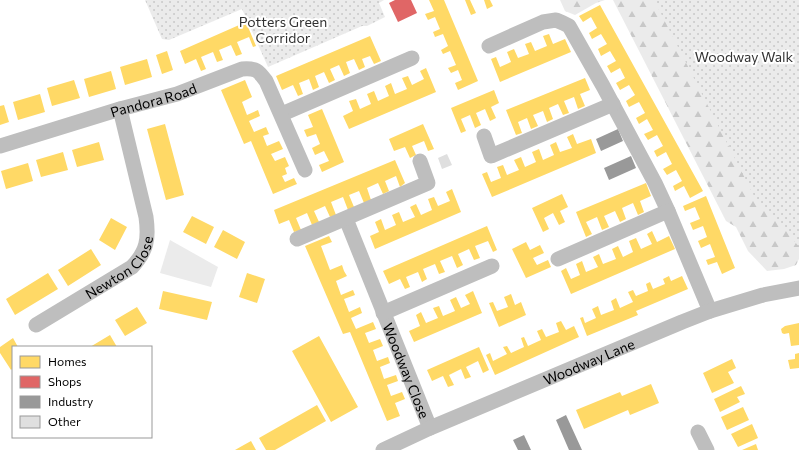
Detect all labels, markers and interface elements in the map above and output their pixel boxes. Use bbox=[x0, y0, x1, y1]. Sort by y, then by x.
park label: Potters Green Corridor bbox=[239, 13, 327, 46]
park label: Woodway Walk bbox=[695, 48, 794, 65]
street label: Pandora Road bbox=[108, 79, 199, 120]
street label: Newton Close bbox=[82, 235, 156, 302]
street label: Woodway Close bbox=[380, 320, 434, 421]
street label: Woodway Lane bbox=[541, 335, 637, 388]
legend bbox=[12, 346, 152, 438]
text: Homes bbox=[48, 354, 86, 368]
text: Shops bbox=[48, 374, 82, 388]
text: Industry bbox=[48, 394, 93, 408]
text: Other bbox=[48, 414, 81, 428]

